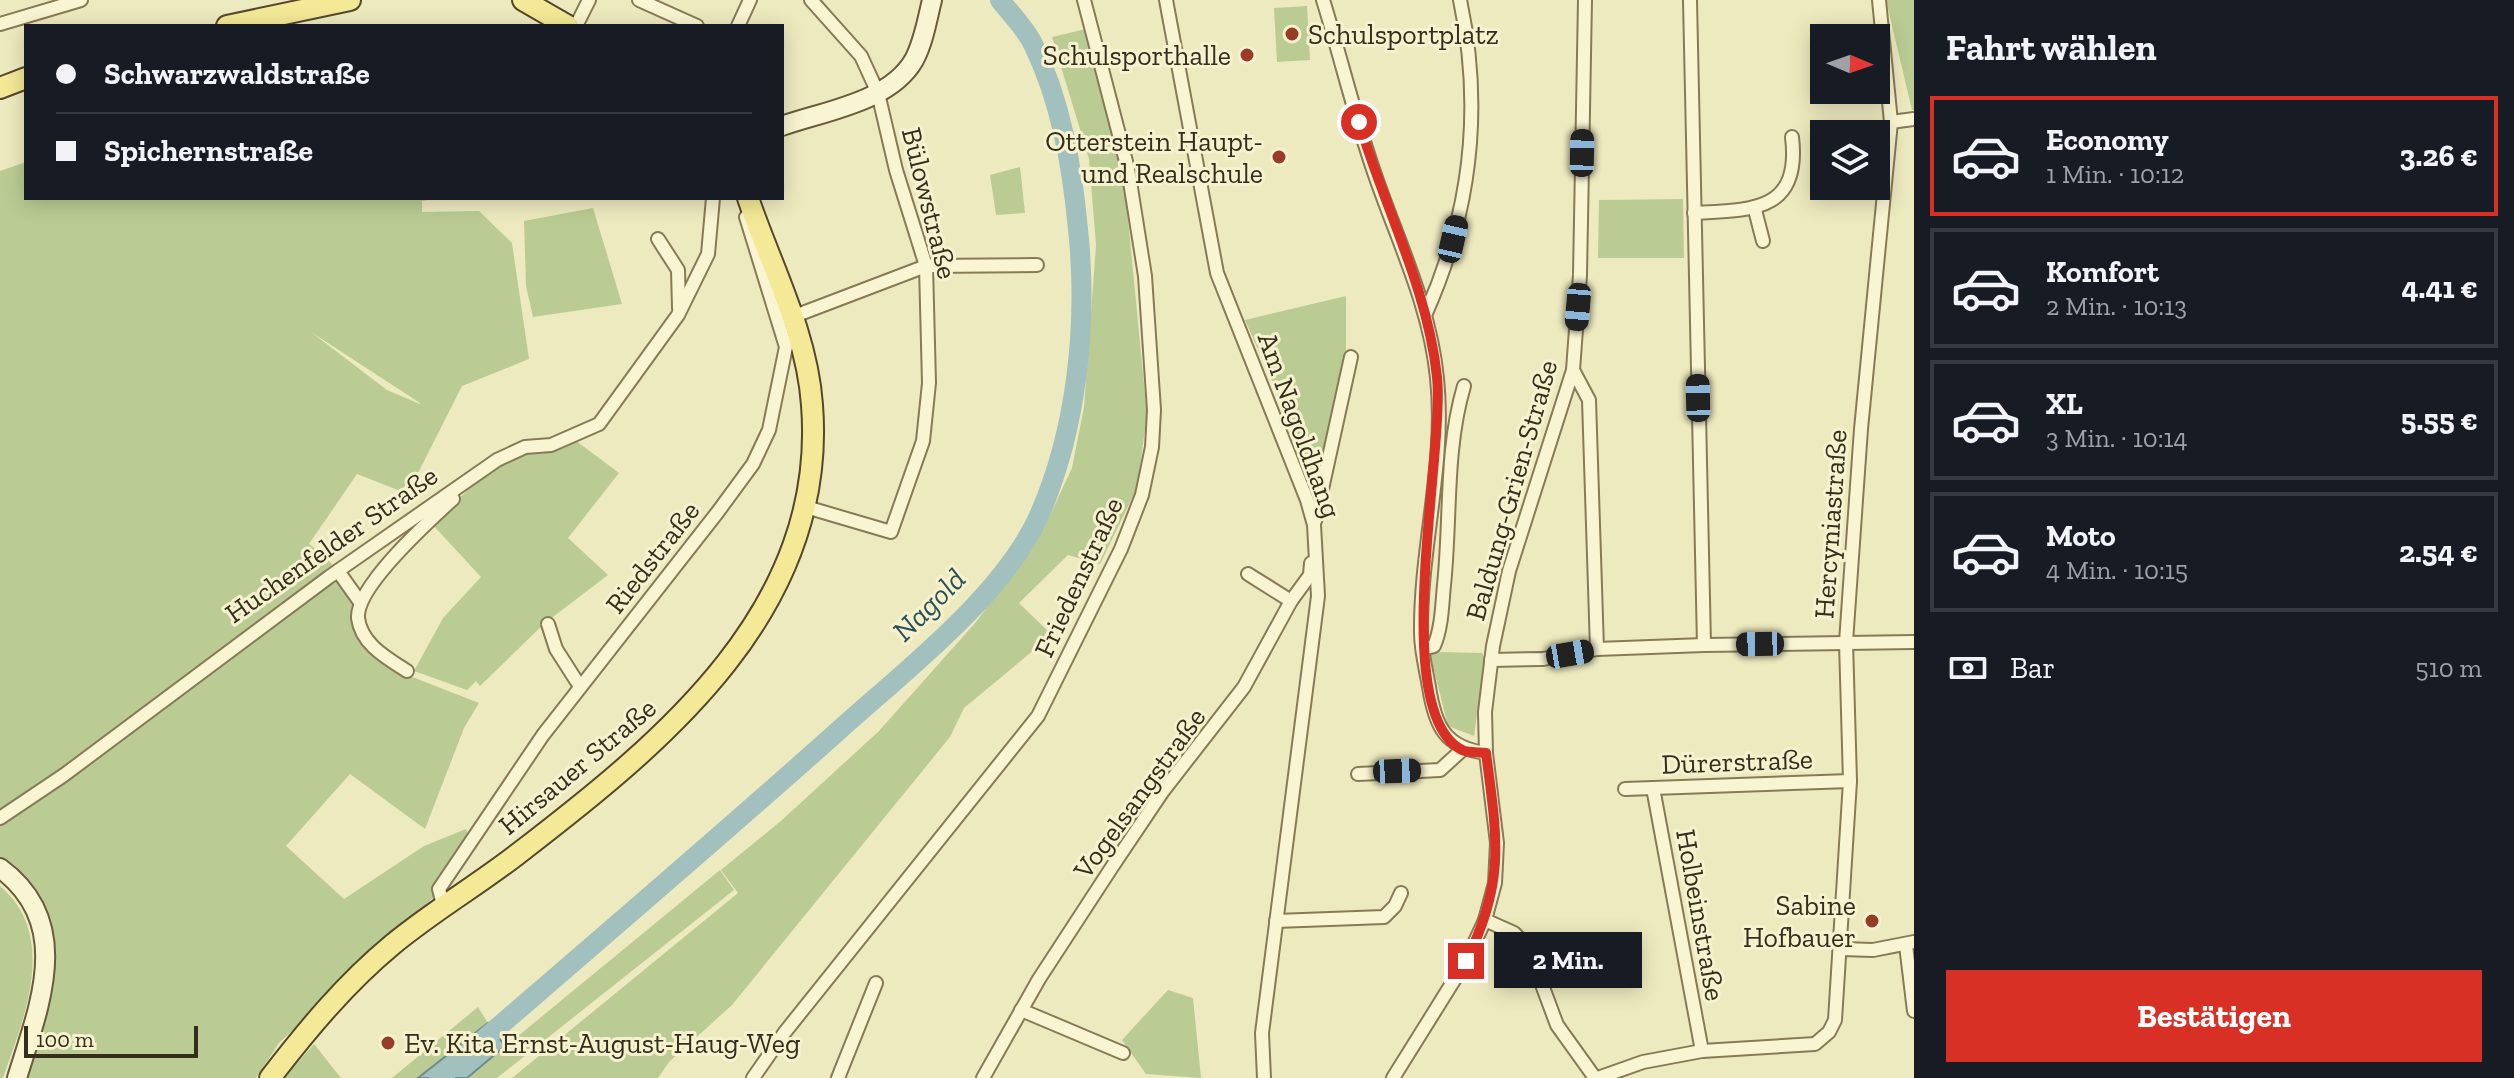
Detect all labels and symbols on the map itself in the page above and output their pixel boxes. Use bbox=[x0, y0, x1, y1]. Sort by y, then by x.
place label: Schulsportplatz bbox=[1308, 18, 1499, 51]
north arrow bbox=[1810, 24, 1890, 104]
marker: Schulsportplatz bbox=[1283, 25, 1301, 43]
place label: Schulsporthalle bbox=[1043, 39, 1231, 72]
marker: Schulsporthalle bbox=[1238, 46, 1256, 64]
route start bbox=[1341, 104, 1377, 140]
street label: Bülowstraße bbox=[895, 124, 964, 282]
place label: Otterstein Haupt- und Realschule bbox=[1045, 125, 1263, 190]
car bbox=[1570, 129, 1594, 177]
marker: Otterstein Haupt- und Realschule bbox=[1270, 148, 1288, 166]
car bbox=[1436, 213, 1470, 265]
car bbox=[1564, 282, 1592, 332]
street label: Am Nagoldhang bbox=[1251, 328, 1348, 523]
street label: Baldung-Grien-Straße bbox=[1459, 356, 1564, 624]
car bbox=[1686, 374, 1710, 422]
street label: Hercyniastraße bbox=[1807, 428, 1854, 620]
street label: Huchenfelder Straße bbox=[219, 459, 444, 630]
street label: Friedenstraße bbox=[1027, 492, 1130, 662]
street label: Riedstraße bbox=[598, 495, 706, 620]
water label: Nagold bbox=[885, 561, 973, 649]
car bbox=[1736, 632, 1784, 656]
car bbox=[1544, 638, 1596, 670]
street label: Hirsauer Straße bbox=[492, 691, 663, 842]
street label: Vogelsangstraße bbox=[1066, 701, 1212, 886]
street label: Dürerstraße bbox=[1661, 742, 1813, 781]
car bbox=[1373, 758, 1421, 784]
street label: Holbeinstraße bbox=[1669, 827, 1732, 1003]
place label: Sabine Hofbauer bbox=[1743, 889, 1856, 954]
marker: Sabine Hofbauer bbox=[1863, 912, 1881, 930]
callout: 2 Min. bbox=[1494, 933, 1642, 989]
route end bbox=[1448, 943, 1484, 979]
scale bar bbox=[24, 1022, 198, 1058]
place label: Ev. Kita Ernst-August-Haug-Weg bbox=[404, 1027, 800, 1060]
marker: Ev. Kita Ernst-August-Haug-Weg bbox=[379, 1034, 397, 1052]

